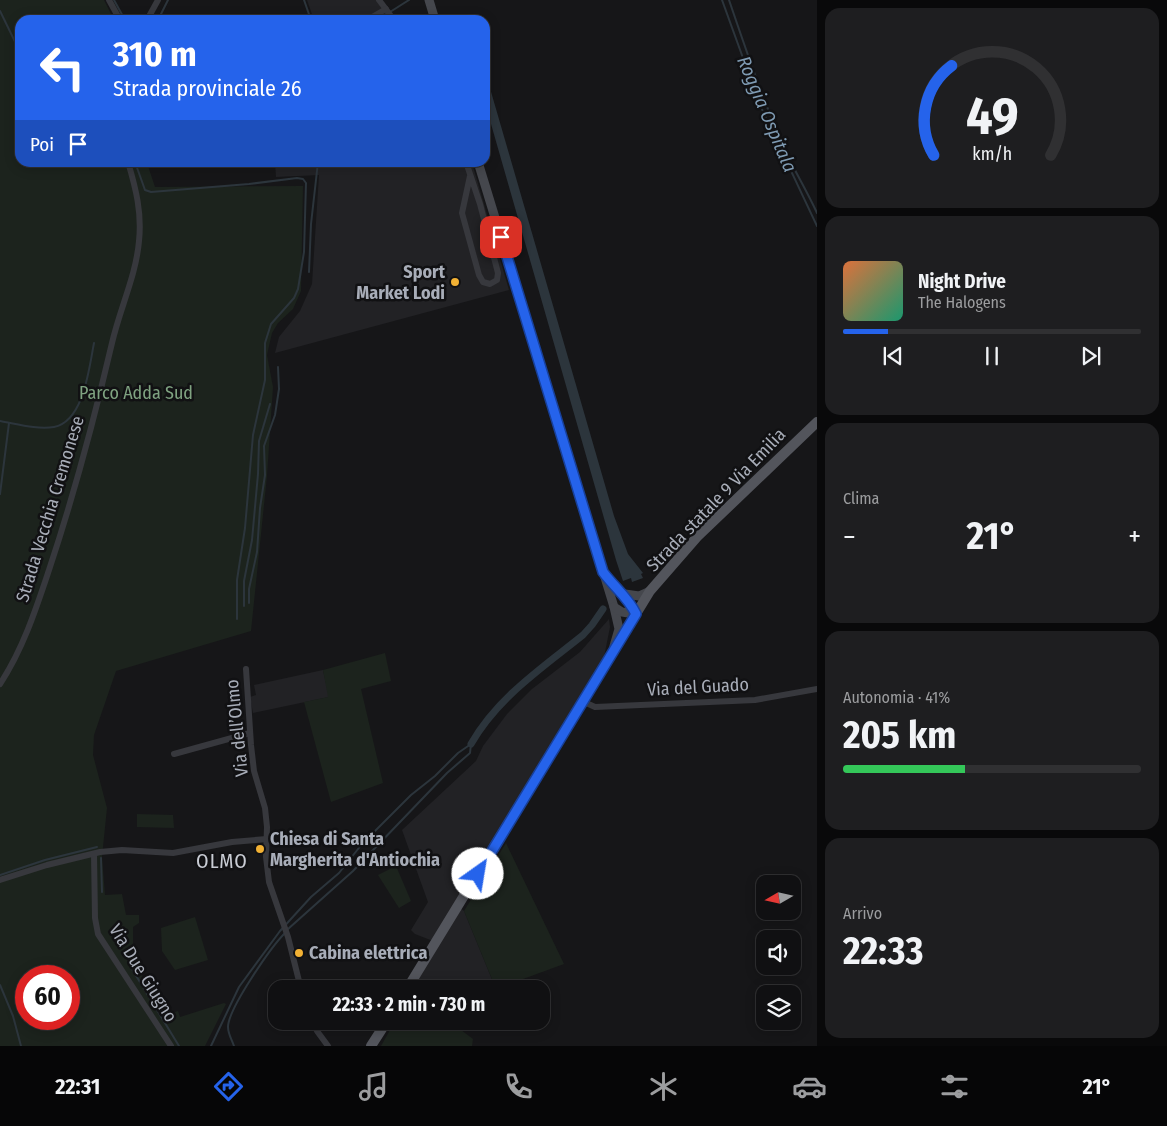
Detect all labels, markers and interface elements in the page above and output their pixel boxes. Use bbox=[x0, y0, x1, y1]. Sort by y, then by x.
text: 310 m bbox=[113, 33, 197, 75]
icon: left bbox=[30, 35, 95, 100]
water label: Roggia Ospitala bbox=[732, 52, 802, 176]
text: Strada provinciale 26 bbox=[113, 75, 302, 102]
text: 49 bbox=[966, 85, 1018, 148]
icon: arrive bbox=[64, 130, 92, 158]
text: Poi bbox=[30, 133, 54, 156]
text: km/h bbox=[972, 143, 1012, 165]
pin bbox=[480, 216, 522, 258]
icon: arrive bbox=[487, 223, 515, 251]
place label: Sport Market Lodi bbox=[356, 261, 446, 304]
text: Night Drive bbox=[918, 270, 1006, 293]
marker: Sport Market Lodi bbox=[449, 276, 461, 288]
text: The Halogens bbox=[918, 293, 1006, 312]
icon: previous bbox=[879, 342, 907, 370]
icon: pause bbox=[978, 342, 1006, 370]
icon: next bbox=[1077, 342, 1105, 370]
park label: Parco Adda Sud bbox=[79, 382, 193, 404]
street label: Strada Vecchia Cremonese bbox=[11, 413, 89, 605]
street label: Strada statale 9 Via Emilia bbox=[642, 424, 790, 576]
text: Clima bbox=[843, 489, 879, 508]
text: 21° bbox=[967, 513, 1017, 559]
text: − bbox=[843, 520, 856, 553]
text: + bbox=[1128, 520, 1141, 553]
street label: Via del Guado bbox=[647, 673, 749, 701]
street label: Via dell’Olmo bbox=[221, 678, 253, 778]
text: Autonomia · 41% bbox=[843, 688, 950, 707]
text: 205 km bbox=[843, 712, 956, 758]
place label: Chiesa di Santa Margherita d'Antiochia bbox=[270, 828, 440, 871]
marker: Chiesa di Santa Margherita d'Antiochia bbox=[254, 843, 266, 855]
position arrow bbox=[451, 847, 503, 899]
district label: OLMO bbox=[196, 849, 248, 873]
north arrow bbox=[756, 875, 801, 920]
map controls bbox=[756, 875, 801, 1030]
text: Arrivo bbox=[843, 904, 882, 923]
street label: Via Due Giugno bbox=[104, 920, 182, 1026]
text: 22:33 bbox=[843, 928, 923, 974]
button: sound bbox=[756, 930, 801, 975]
place label: Cabina elettrica bbox=[309, 942, 427, 964]
marker: Cabina elettrica bbox=[293, 947, 305, 959]
speed limit sign: 60 bbox=[15, 965, 80, 1030]
button: layers bbox=[756, 985, 801, 1030]
text: 22:33 · 2 min · 730 m bbox=[333, 993, 485, 1016]
icon: directions bbox=[211, 1069, 246, 1104]
icon: music bbox=[356, 1069, 391, 1104]
icon: phone bbox=[501, 1069, 536, 1104]
icon: climate bbox=[646, 1069, 681, 1104]
icon: car bbox=[792, 1069, 827, 1104]
icon: filters bbox=[937, 1069, 972, 1104]
text: 22:31 bbox=[55, 1073, 100, 1100]
text: 21° bbox=[1082, 1073, 1112, 1100]

